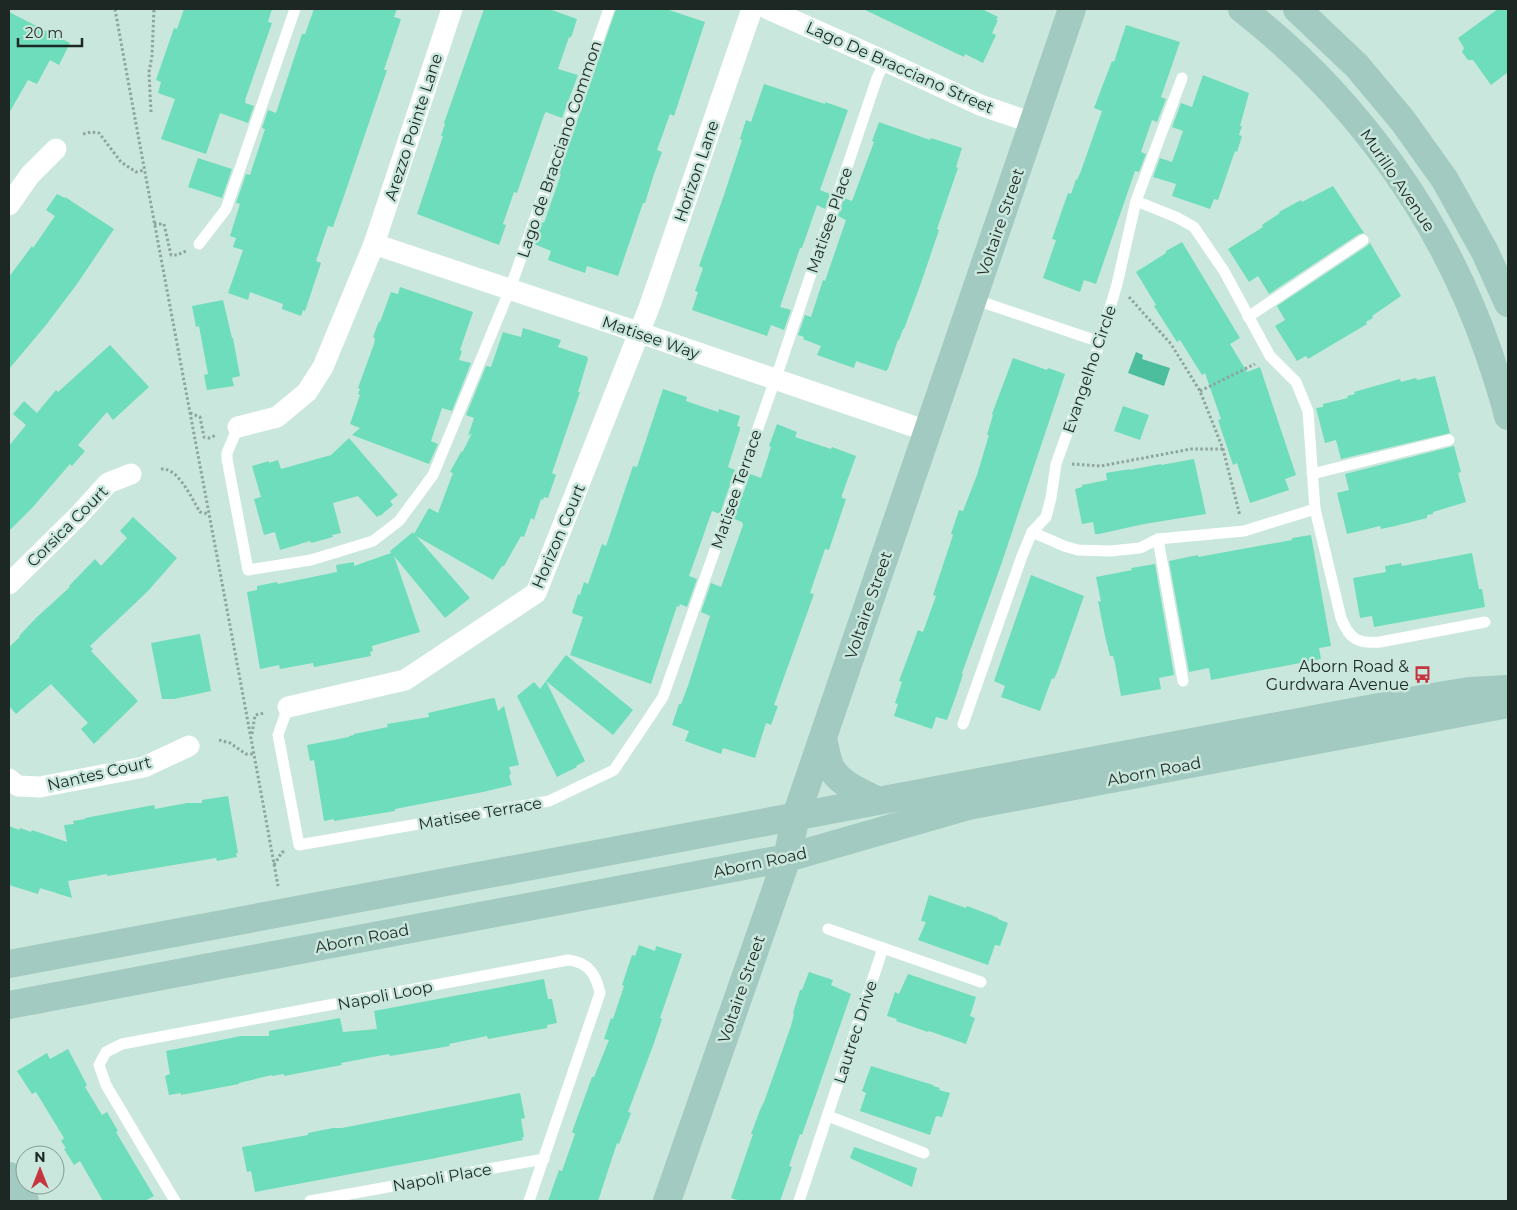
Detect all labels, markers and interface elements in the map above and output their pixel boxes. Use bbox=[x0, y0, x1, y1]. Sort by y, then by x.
scale bar bbox=[18, 15, 81, 47]
street label: Lago De Bracciano Street bbox=[803, 17, 997, 118]
text: 20 m bbox=[25, 23, 63, 42]
street label: Lago de Bracciano Common bbox=[513, 38, 606, 260]
street label: Arezzo Pointe Lane bbox=[381, 51, 446, 203]
street label: Horizon Lane bbox=[670, 118, 723, 224]
street label: Murillo Avenue bbox=[1356, 125, 1439, 235]
street label: Matisee Place bbox=[802, 165, 856, 276]
street label: Voltaire Street bbox=[973, 165, 1028, 279]
street label: Evangelho Circle bbox=[1059, 303, 1120, 436]
street label: Matisee Way bbox=[600, 312, 702, 363]
street label: Matisee Terrace bbox=[707, 427, 766, 551]
street label: Corsica Court bbox=[23, 481, 112, 571]
street label: Horizon Court bbox=[528, 481, 589, 591]
street label: Voltaire Street bbox=[841, 548, 896, 662]
place label: Aborn Road & Gurdwara Avenue bbox=[1266, 657, 1409, 694]
bus stop icon: Aborn Road & Gurdwara Avenue bbox=[1413, 665, 1433, 685]
street label: Nantes Court bbox=[45, 752, 153, 795]
street label: Aborn Road bbox=[1105, 753, 1203, 790]
street label: Matisee Terrace bbox=[417, 793, 543, 834]
street label: Aborn Road bbox=[711, 843, 809, 882]
street label: Aborn Road bbox=[313, 920, 411, 957]
street label: Voltaire Street bbox=[714, 932, 769, 1046]
street label: Napoli Loop bbox=[336, 977, 434, 1014]
street label: Lautrec Drive bbox=[830, 978, 881, 1086]
north arrow bbox=[15, 1145, 65, 1195]
text: N bbox=[34, 1148, 46, 1166]
street label: Napoli Place bbox=[391, 1159, 493, 1196]

